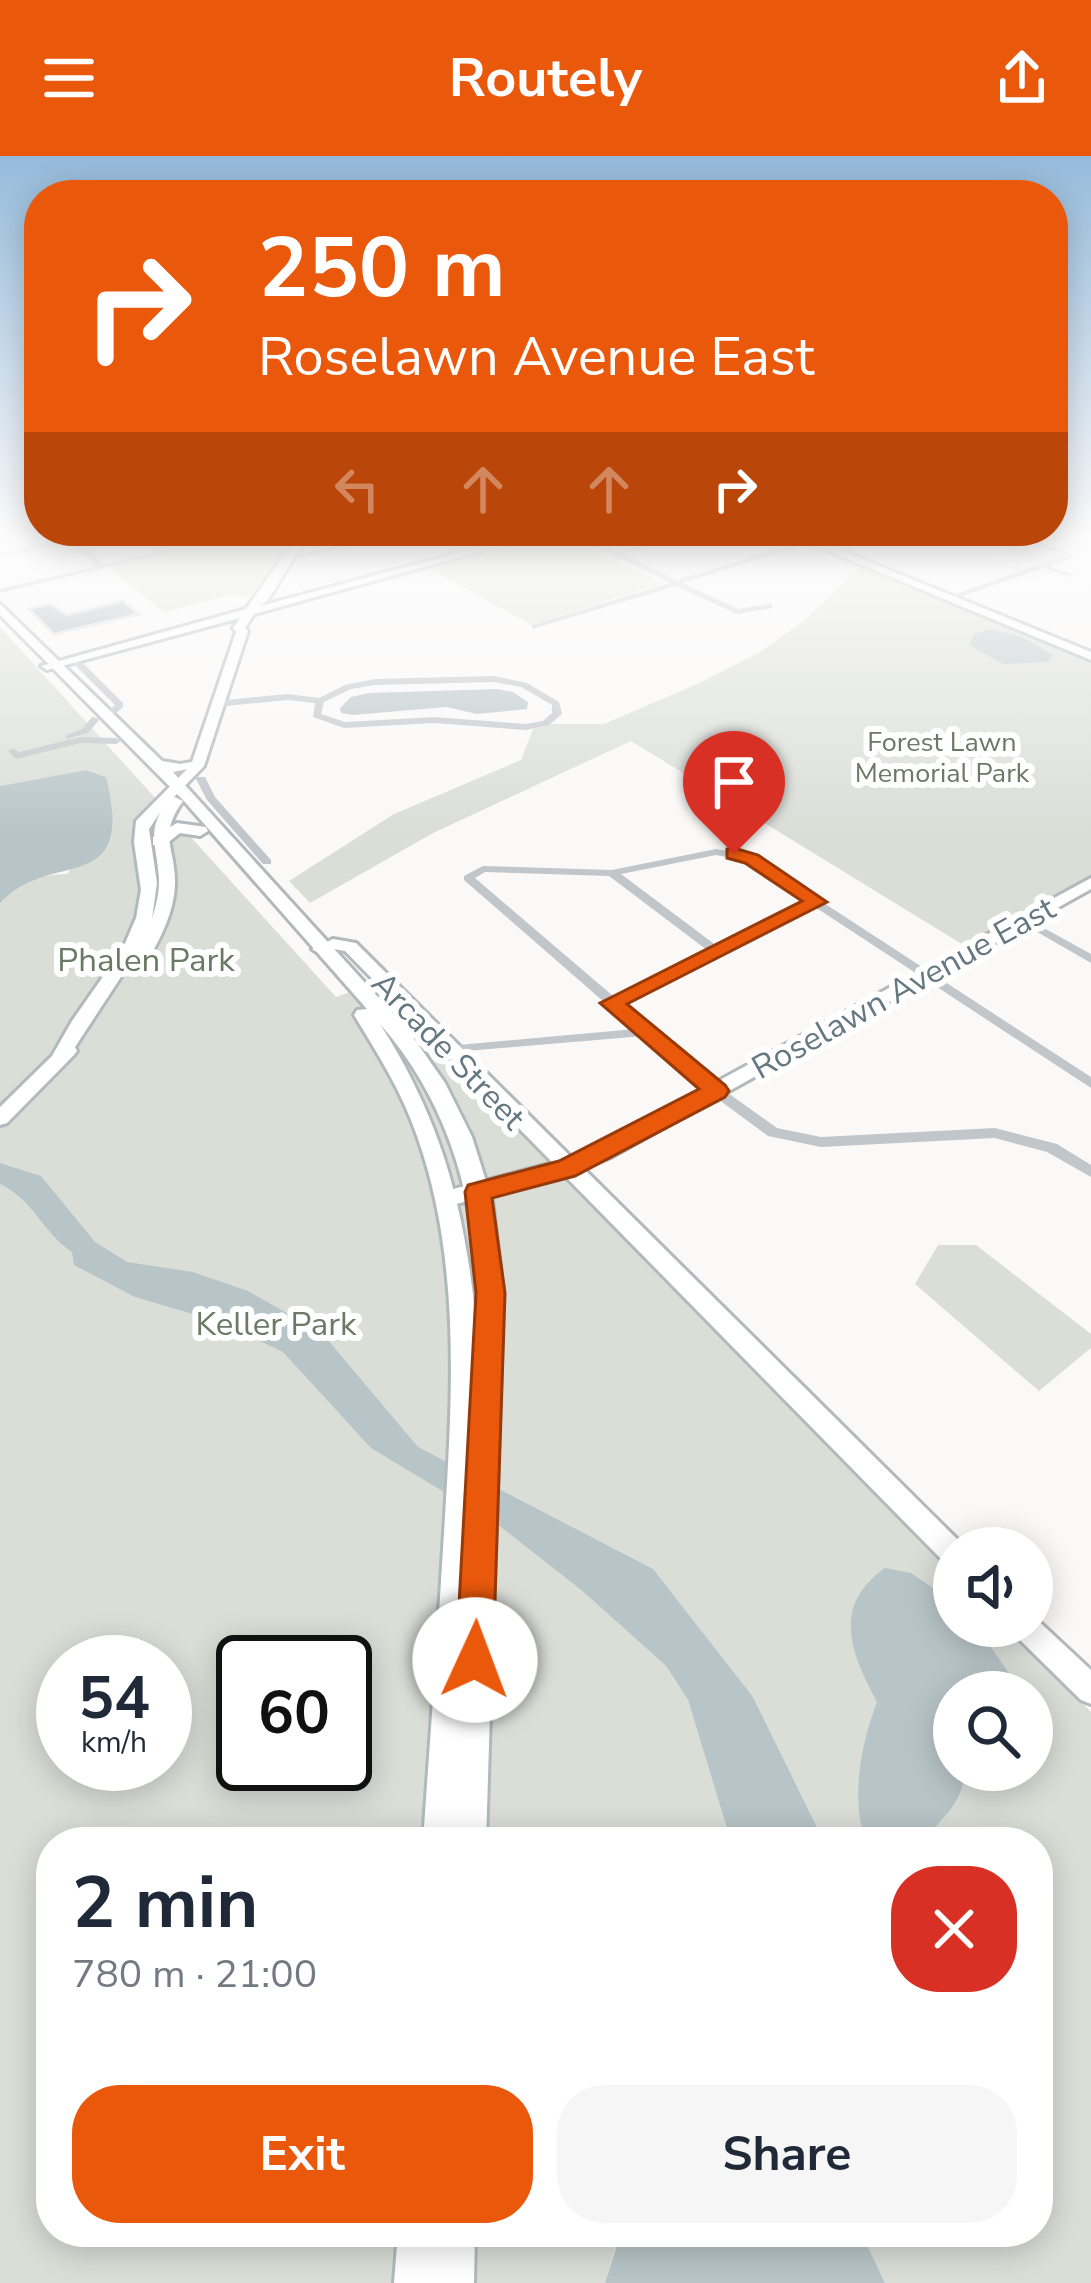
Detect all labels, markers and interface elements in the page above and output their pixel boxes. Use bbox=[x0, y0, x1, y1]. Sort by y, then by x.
text: Routely bbox=[449, 41, 642, 115]
icon: menu bbox=[36, 45, 102, 111]
icon: share bbox=[989, 45, 1055, 111]
text: 250 m bbox=[258, 211, 506, 326]
icon: right bbox=[60, 228, 216, 384]
text: Roselawn Avenue East bbox=[258, 320, 814, 394]
icon: left bbox=[324, 456, 390, 522]
icon: ahead bbox=[450, 456, 516, 522]
icon: ahead bbox=[576, 456, 642, 522]
icon: right bbox=[702, 456, 768, 522]
park label: Forest Lawn Memorial Park bbox=[855, 724, 1030, 792]
pin bbox=[683, 731, 785, 854]
icon: arrive bbox=[701, 749, 767, 815]
street label: Roselawn Avenue East bbox=[744, 886, 1064, 1090]
park label: Phalen Park bbox=[57, 938, 235, 983]
street label: Arcade Street bbox=[361, 962, 535, 1140]
park label: Keller Park bbox=[196, 1302, 357, 1347]
map controls bbox=[933, 1527, 1053, 1791]
button: sound bbox=[933, 1527, 1053, 1647]
position arrow bbox=[412, 1597, 538, 1723]
speed limit sign: 60 bbox=[216, 1635, 372, 1791]
text: 54 bbox=[78, 1657, 150, 1739]
button: search bbox=[933, 1671, 1053, 1791]
text: km/h bbox=[81, 1722, 147, 1763]
text: 2 min bbox=[72, 1854, 258, 1952]
button: close bbox=[891, 1866, 1017, 1992]
text: 780 m · 21:00 bbox=[72, 1948, 317, 2001]
button: Exit bbox=[72, 2085, 533, 2223]
button: Share bbox=[557, 2085, 1017, 2223]

